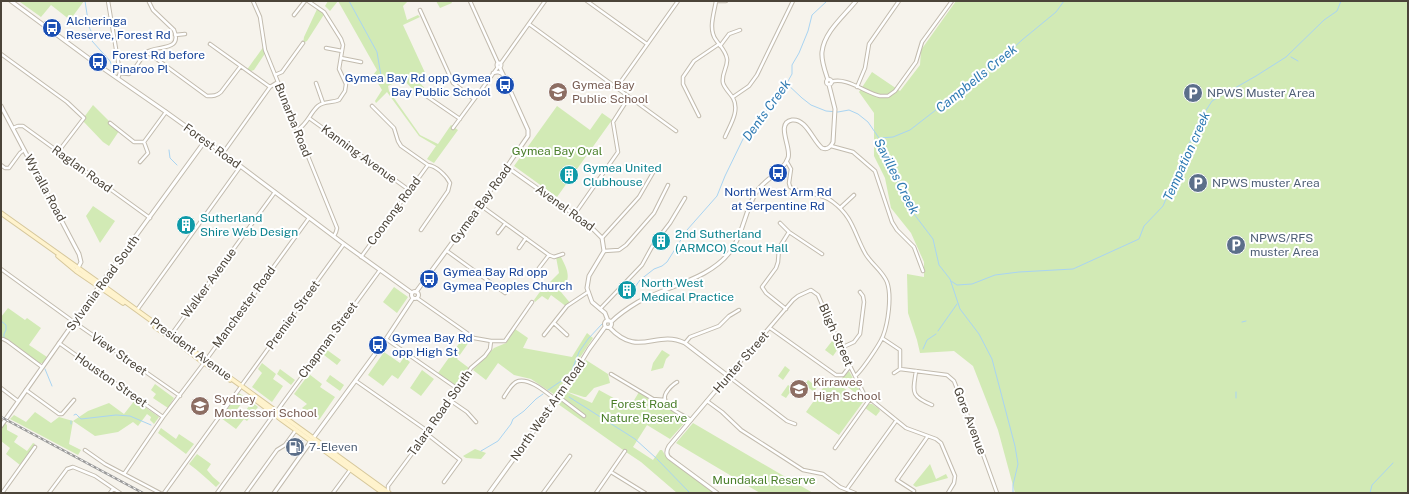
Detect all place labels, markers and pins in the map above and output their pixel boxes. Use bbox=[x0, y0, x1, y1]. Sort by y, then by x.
place label: Alcheringa Reserve, Forest Rd bbox=[66, 14, 171, 42]
bus stop icon: Alcheringa Reserve, Forest Rd bbox=[41, 17, 63, 39]
place label: Forest Rd before Pinaroo Pl bbox=[112, 48, 205, 76]
bus stop icon: Forest Rd before Pinaroo Pl bbox=[87, 51, 109, 73]
place label: Gymea Bay Rd opp Gymea Bay Public School bbox=[345, 71, 491, 99]
bus stop icon: Gymea Bay Rd opp Gymea Bay Public School bbox=[494, 74, 516, 96]
place label: Gymea Bay Public School bbox=[572, 78, 649, 106]
school or university icon: Gymea Bay Public School bbox=[547, 81, 569, 103]
parking icon: NPWS Muster Area bbox=[1182, 82, 1204, 104]
place label: NPWS Muster Area bbox=[1207, 86, 1315, 100]
place label: Gymea United Clubhouse bbox=[583, 161, 662, 189]
bus stop icon: North West Arm Rd at Serpentine Rd bbox=[767, 162, 789, 184]
building icon: Gymea United Clubhouse bbox=[558, 164, 580, 186]
parking icon: NPWS muster Area bbox=[1187, 172, 1209, 194]
place label: NPWS muster Area bbox=[1212, 176, 1320, 190]
place label: North West Arm Rd at Serpentine Rd bbox=[724, 185, 832, 213]
place label: Sutherland Shire Web Design bbox=[200, 211, 298, 239]
building icon: Sutherland Shire Web Design bbox=[175, 214, 197, 236]
place label: 2nd Sutherland (ARMCO) Scout Hall bbox=[675, 227, 789, 255]
building icon: 2nd Sutherland (ARMCO) Scout Hall bbox=[650, 230, 672, 252]
place label: NPWS/RFS muster Area bbox=[1250, 231, 1319, 259]
parking icon: NPWS/RFS muster Area bbox=[1225, 234, 1247, 256]
place label: Gymea Bay Rd opp Gymea Peoples Church bbox=[443, 265, 572, 293]
bus stop icon: Gymea Bay Rd opp Gymea Peoples Church bbox=[418, 268, 440, 290]
place label: North West Medical Practice bbox=[641, 276, 734, 304]
building icon: North West Medical Practice bbox=[616, 279, 638, 301]
place label: Gymea Bay Rd opp High St bbox=[392, 331, 473, 359]
bus stop icon: Gymea Bay Rd opp High St bbox=[367, 334, 389, 356]
place label: Kirrawee High School bbox=[813, 375, 881, 403]
school or university icon: Kirrawee High School bbox=[788, 378, 810, 400]
place label: Sydney Montessori School bbox=[214, 392, 318, 420]
school or university icon: Sydney Montessori School bbox=[189, 395, 211, 417]
fuel station icon: 7-Eleven bbox=[284, 436, 306, 458]
place label: 7-Eleven bbox=[309, 440, 358, 454]

